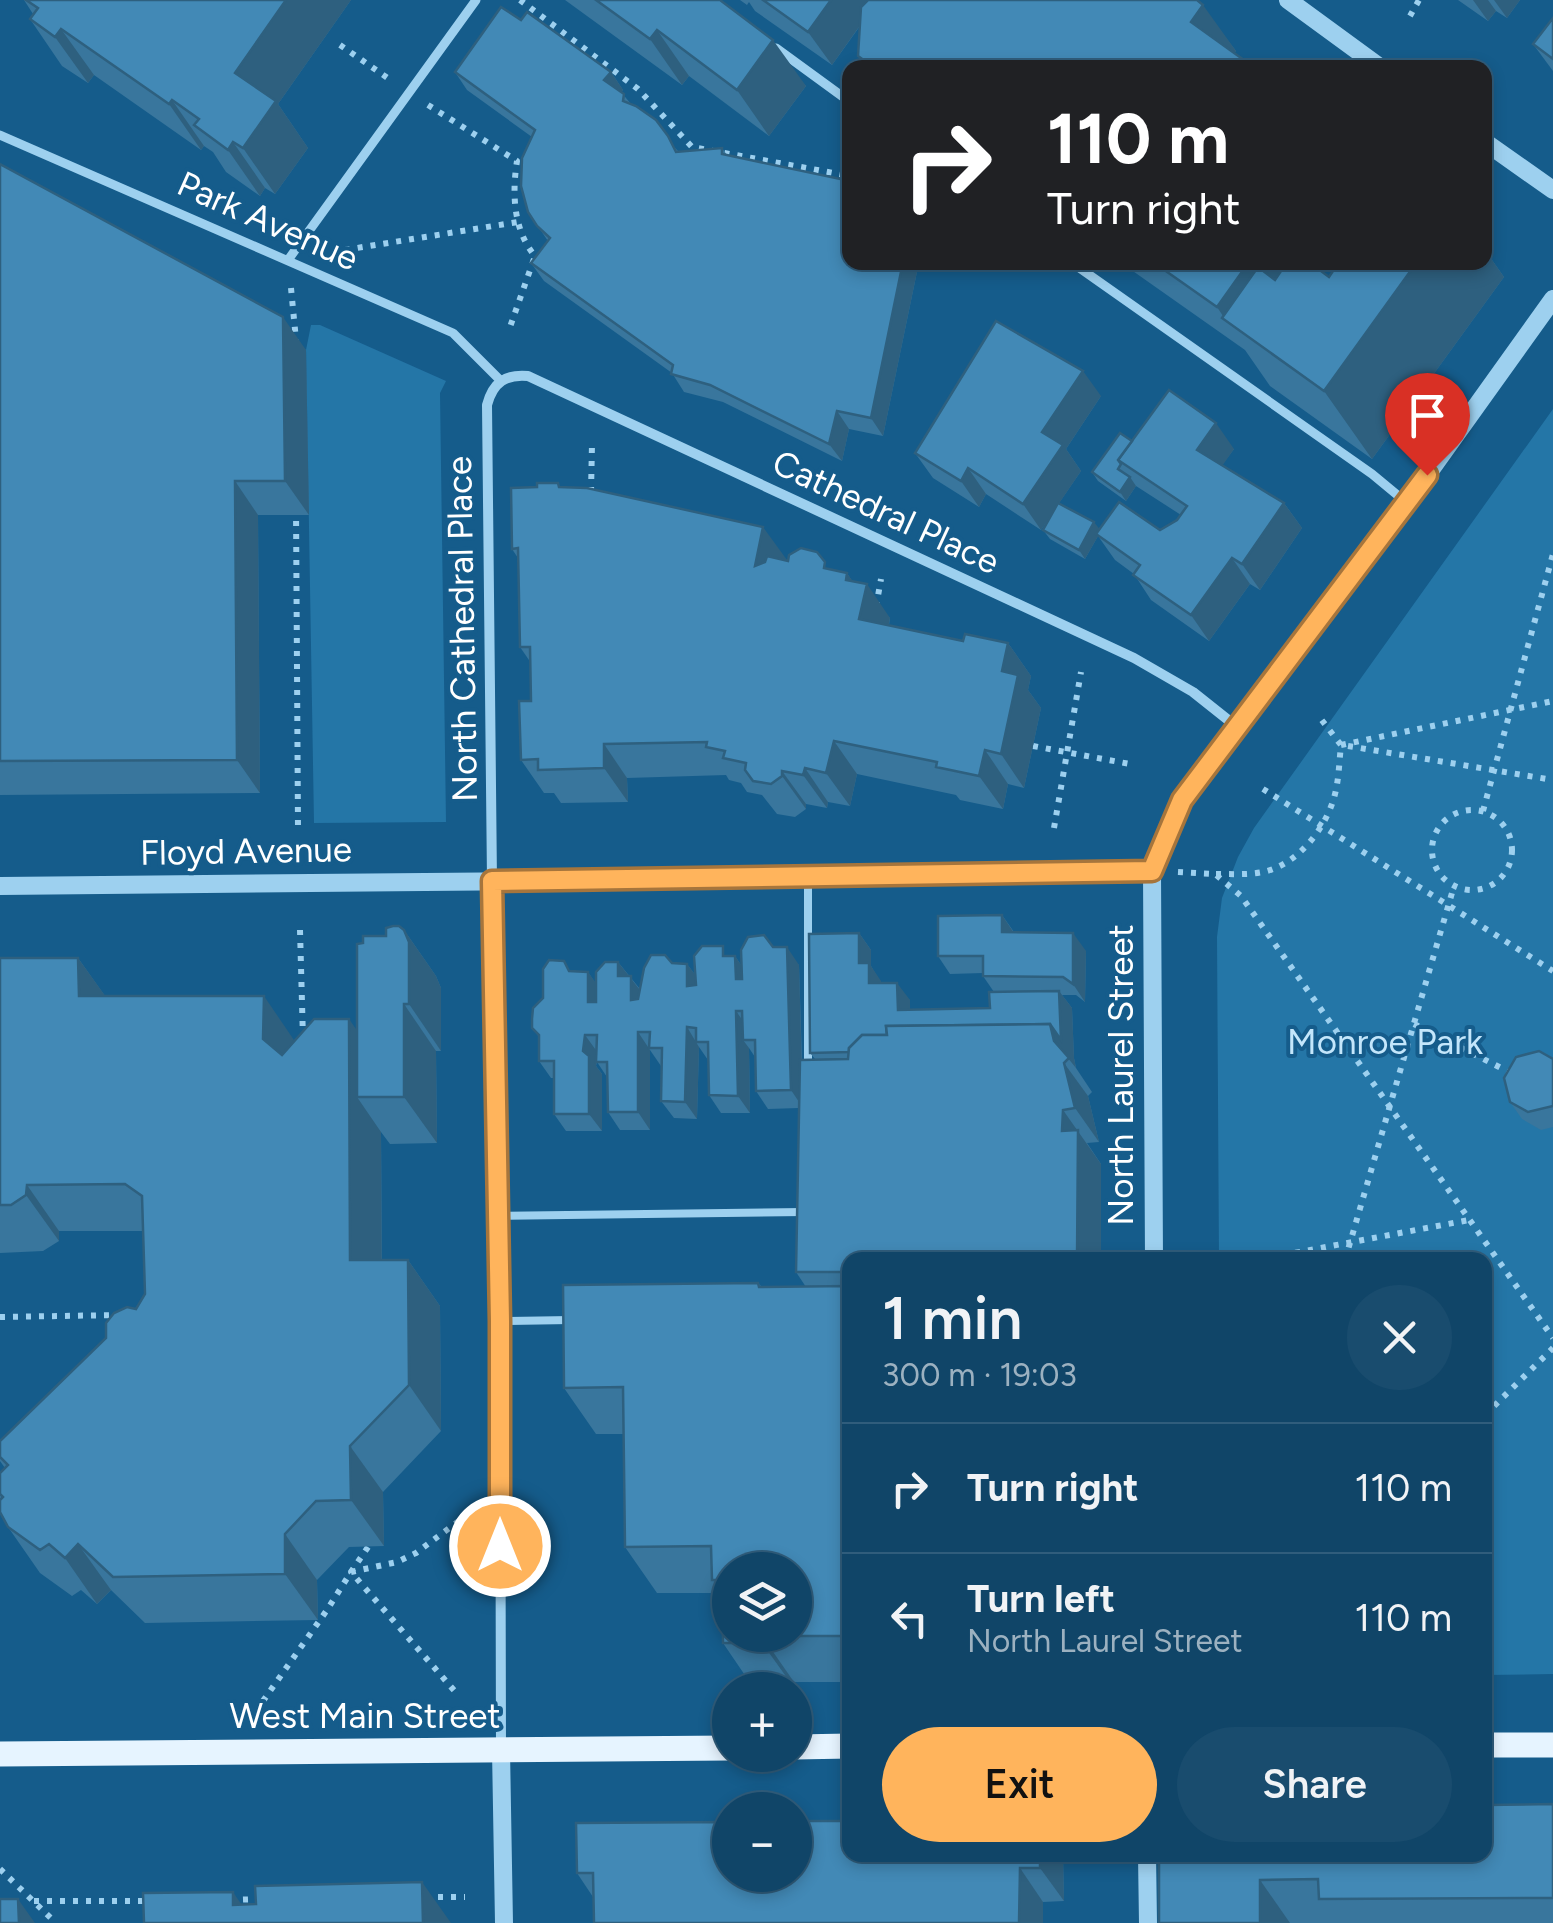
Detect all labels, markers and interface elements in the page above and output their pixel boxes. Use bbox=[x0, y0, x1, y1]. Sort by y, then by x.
text: 110 m bbox=[1047, 96, 1229, 181]
icon: right bbox=[882, 100, 1012, 230]
street label: Park Avenue bbox=[171, 162, 365, 280]
text: Turn right bbox=[1047, 181, 1240, 235]
pin bbox=[1385, 373, 1470, 476]
icon: arrive bbox=[1400, 388, 1455, 443]
street label: Cathedral Place bbox=[766, 441, 1006, 583]
street label: North Cathedral Place bbox=[438, 456, 486, 802]
street label: Floyd Avenue bbox=[140, 828, 352, 874]
street label: North Laurel Street bbox=[1100, 924, 1142, 1226]
park label: Monroe Park bbox=[1287, 1021, 1483, 1063]
text: 1 min bbox=[882, 1282, 1022, 1354]
button: close bbox=[1347, 1285, 1452, 1390]
text: 300 m · 19:03 bbox=[882, 1356, 1077, 1394]
icon: right bbox=[882, 1461, 937, 1516]
text: Turn right bbox=[967, 1465, 1139, 1511]
text: 110 m bbox=[1355, 1465, 1452, 1511]
position arrow bbox=[448, 1494, 552, 1598]
map controls bbox=[712, 1552, 812, 1892]
button: layers bbox=[712, 1552, 812, 1652]
text: Turn left bbox=[967, 1576, 1115, 1622]
icon: left bbox=[882, 1591, 937, 1646]
text: 110 m bbox=[1355, 1595, 1452, 1641]
text: North Laurel Street bbox=[967, 1622, 1243, 1660]
button: + bbox=[712, 1672, 812, 1772]
street label: West Main Street bbox=[229, 1695, 501, 1737]
button: Exit bbox=[882, 1727, 1157, 1842]
button: Share bbox=[1177, 1727, 1452, 1842]
button: − bbox=[712, 1792, 812, 1892]

